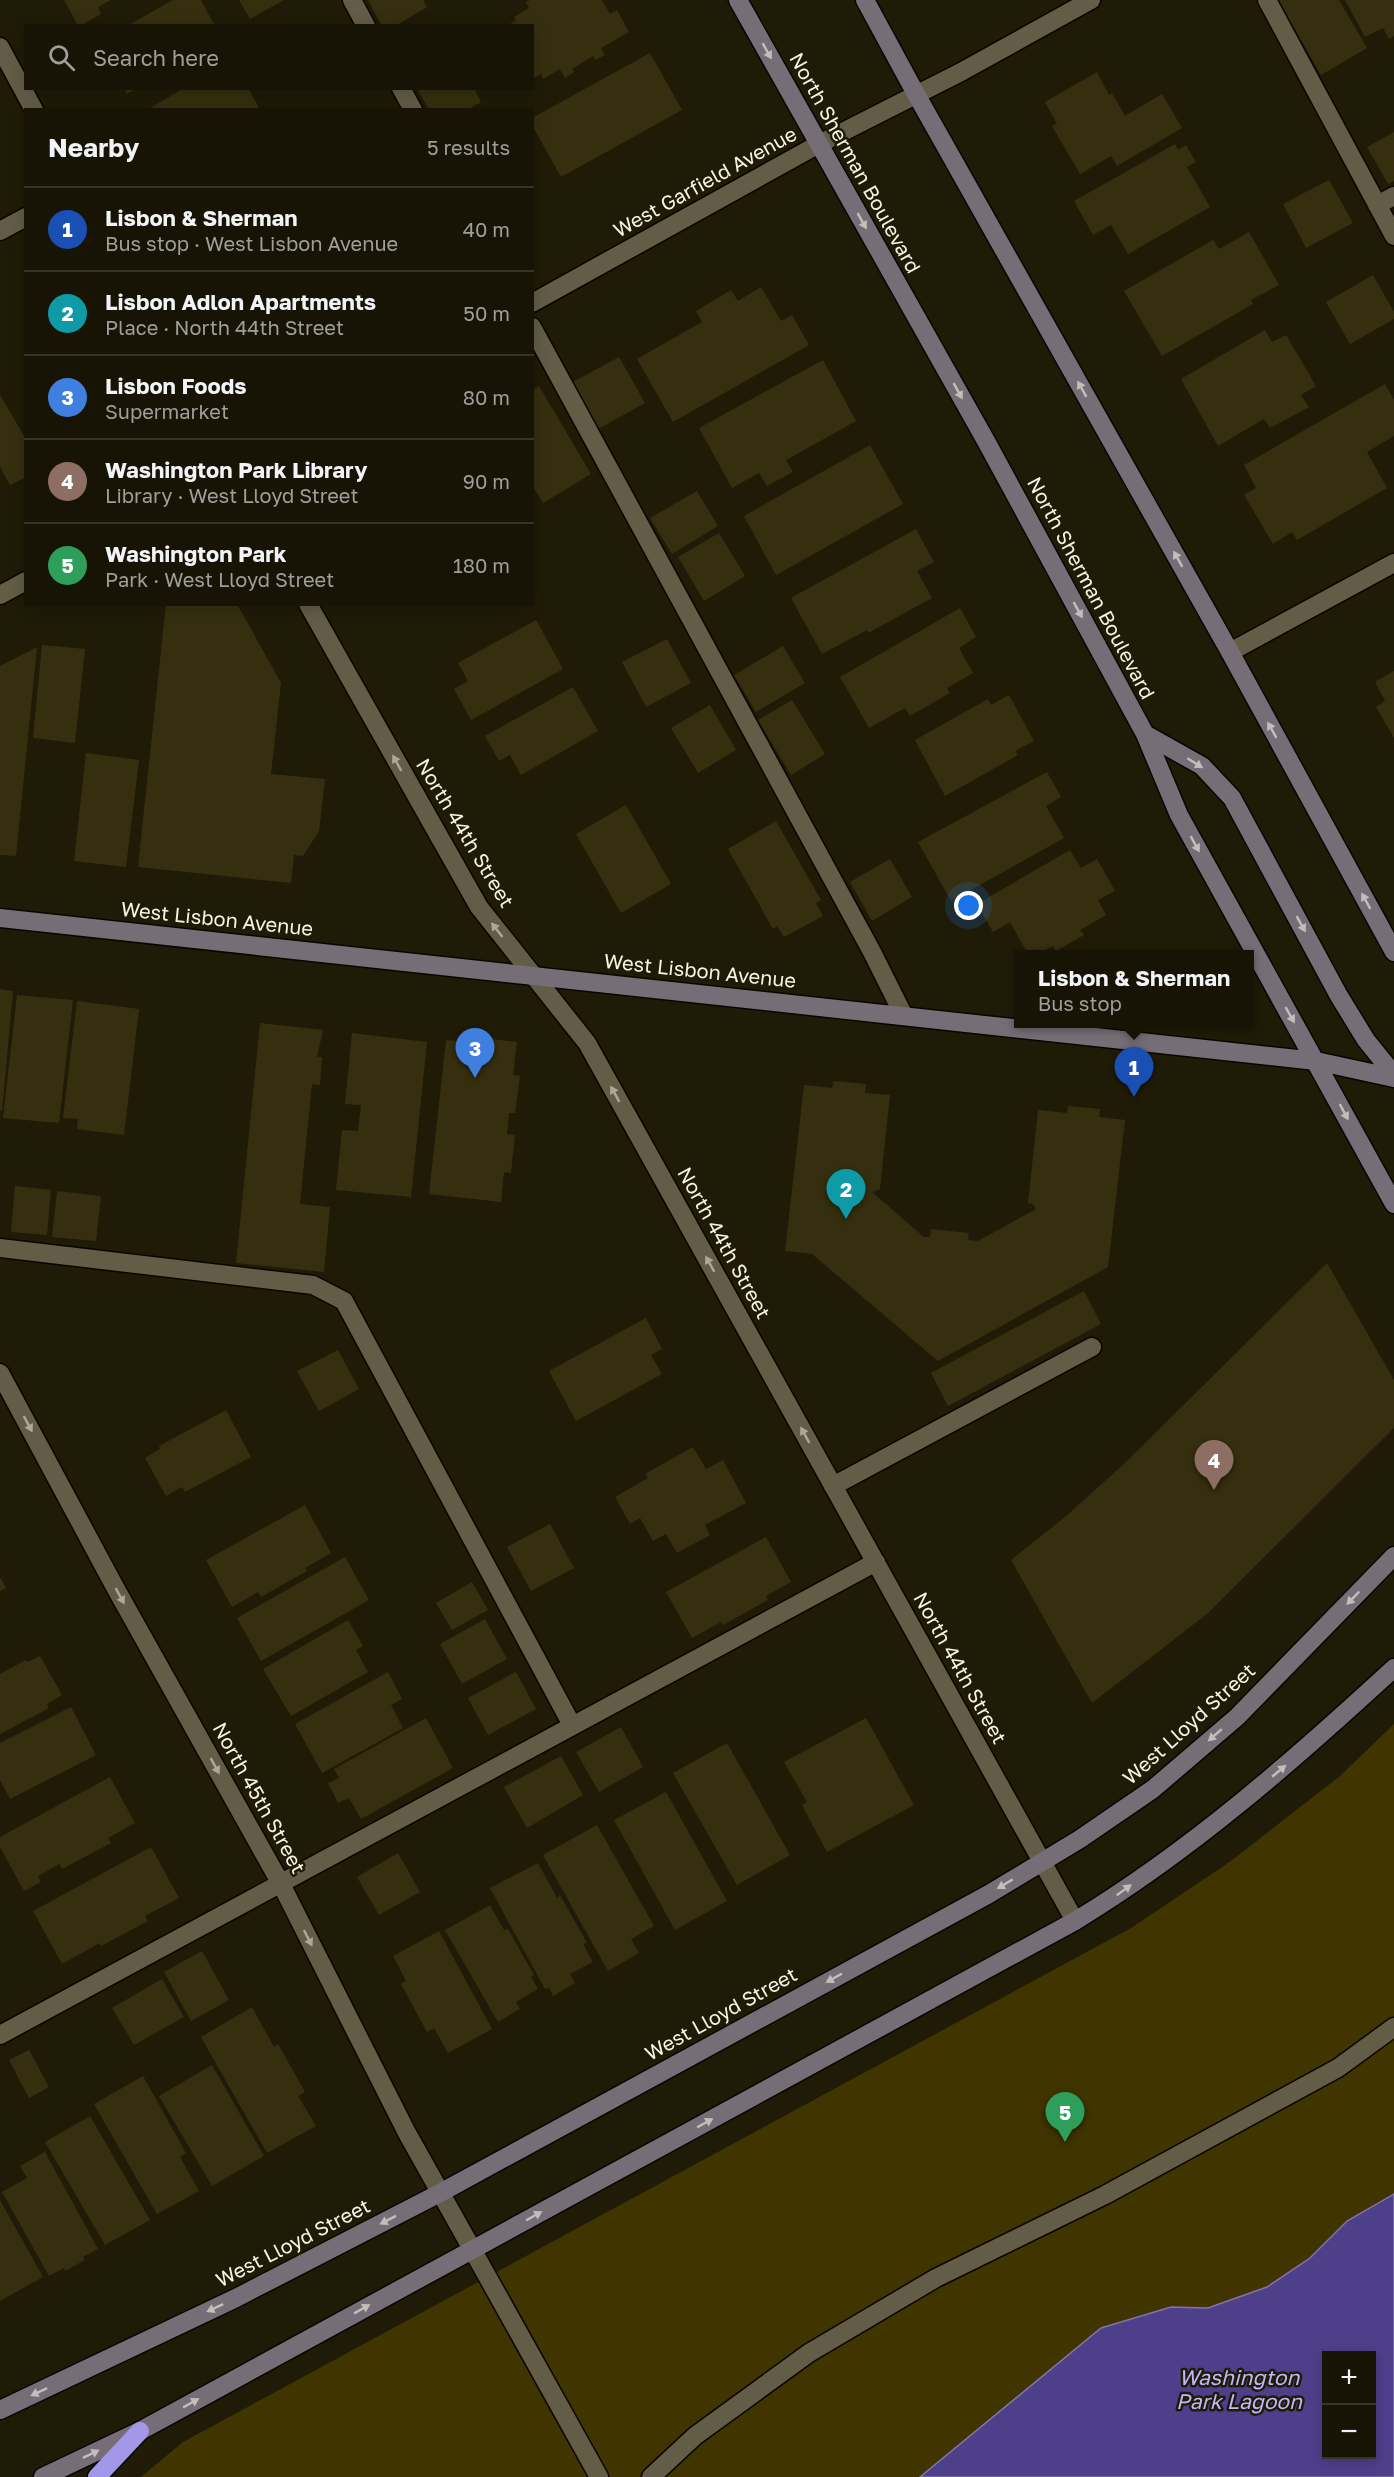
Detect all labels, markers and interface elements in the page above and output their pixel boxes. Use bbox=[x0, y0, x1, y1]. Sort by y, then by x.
search box bbox=[24, 24, 534, 90]
icon: search bbox=[45, 41, 78, 74]
one-way arrow bbox=[762, 43, 772, 60]
text: Search here bbox=[93, 44, 219, 71]
street label: North Sherman Boulevard bbox=[785, 48, 927, 277]
street label: West Garfield Avenue bbox=[609, 121, 800, 241]
text: Nearby bbox=[48, 132, 139, 163]
text: 5 results bbox=[427, 135, 510, 159]
text: Lisbon & Sherman bbox=[105, 204, 297, 231]
one-way arrow bbox=[857, 213, 867, 230]
text: 1 bbox=[62, 217, 73, 241]
text: 40 m bbox=[463, 217, 510, 241]
text: Bus stop · West Lisbon Avenue bbox=[105, 231, 398, 255]
text: Lisbon Adlon Apartments bbox=[105, 288, 376, 315]
text: 2 bbox=[61, 301, 74, 325]
text: 50 m bbox=[463, 301, 510, 325]
text: Place · North 44th Street bbox=[105, 315, 344, 339]
text: Lisbon Foods bbox=[105, 372, 247, 399]
one-way arrow bbox=[1077, 381, 1088, 397]
one-way arrow bbox=[953, 383, 963, 400]
text: 3 bbox=[61, 385, 74, 409]
text: 80 m bbox=[463, 385, 510, 409]
text: Supermarket bbox=[105, 399, 229, 423]
text: Washington Park Library bbox=[105, 456, 367, 483]
text: 4 bbox=[61, 469, 74, 493]
text: 90 m bbox=[463, 469, 510, 493]
street label: North Sherman Boulevard bbox=[1023, 472, 1161, 703]
text: Library · West Lloyd Street bbox=[105, 483, 358, 507]
text: Washington Park bbox=[105, 540, 286, 567]
one-way arrow bbox=[1173, 550, 1183, 567]
text: 5 bbox=[61, 553, 74, 577]
text: 180 m bbox=[453, 553, 510, 577]
text: Park · West Lloyd Street bbox=[105, 567, 334, 591]
one-way arrow bbox=[1072, 602, 1082, 619]
one-way arrow bbox=[1267, 721, 1277, 738]
street label: North 44th Street bbox=[412, 754, 520, 911]
one-way arrow bbox=[392, 755, 403, 771]
one-way arrow bbox=[1187, 757, 1203, 768]
one-way arrow bbox=[1190, 836, 1200, 853]
your location bbox=[954, 891, 983, 920]
one-way arrow bbox=[1361, 892, 1371, 909]
street label: West Lisbon Avenue bbox=[120, 896, 314, 940]
one-way arrow bbox=[1296, 916, 1306, 933]
one-way arrow bbox=[491, 922, 504, 938]
street label: West Lisbon Avenue bbox=[603, 948, 797, 992]
popup bbox=[1014, 950, 1254, 1028]
text: Lisbon & Sherman bbox=[1038, 964, 1230, 991]
text: Bus stop bbox=[1038, 991, 1122, 1015]
one-way arrow bbox=[1285, 1006, 1295, 1023]
pin: 3 bbox=[456, 1028, 494, 1078]
pin: 1 bbox=[1114, 1048, 1154, 1097]
one-way arrow bbox=[610, 1085, 620, 1102]
one-way arrow bbox=[1339, 1104, 1349, 1121]
street label: North 44th Street bbox=[673, 1163, 776, 1323]
pin: 2 bbox=[826, 1170, 866, 1219]
one-way arrow bbox=[705, 1256, 715, 1273]
one-way arrow bbox=[23, 1416, 33, 1433]
one-way arrow bbox=[799, 1427, 810, 1443]
pin: 4 bbox=[1194, 1440, 1234, 1490]
one-way arrow bbox=[115, 1588, 125, 1605]
street label: North 44th Street bbox=[909, 1588, 1012, 1748]
one-way arrow bbox=[1346, 1590, 1360, 1605]
street label: West Lloyd Street bbox=[1117, 1657, 1259, 1789]
street label: North 45th Street bbox=[208, 1718, 311, 1877]
one-way arrow bbox=[1208, 1728, 1223, 1741]
one-way arrow bbox=[210, 1758, 220, 1775]
one-way arrow bbox=[1271, 1765, 1286, 1778]
one-way arrow bbox=[997, 1878, 1013, 1889]
one-way arrow bbox=[1116, 1884, 1132, 1896]
one-way arrow bbox=[303, 1929, 313, 1946]
street label: West Lloyd Street bbox=[640, 1961, 801, 2065]
one-way arrow bbox=[826, 1973, 843, 1983]
pin: 5 bbox=[1046, 2092, 1084, 2142]
one-way arrow bbox=[697, 2118, 714, 2128]
street label: West Lloyd Street bbox=[211, 2193, 374, 2291]
one-way arrow bbox=[525, 2211, 542, 2221]
one-way arrow bbox=[380, 2215, 397, 2225]
one-way arrow bbox=[206, 2304, 223, 2313]
one-way arrow bbox=[354, 2304, 371, 2314]
map controls bbox=[1322, 2351, 1376, 2459]
button: + bbox=[1322, 2351, 1376, 2405]
water label: Washington Park Lagoon bbox=[1176, 2364, 1303, 2414]
one-way arrow bbox=[30, 2387, 47, 2396]
one-way arrow bbox=[183, 2398, 200, 2408]
button: − bbox=[1322, 2405, 1376, 2459]
one-way arrow bbox=[83, 2449, 100, 2458]

